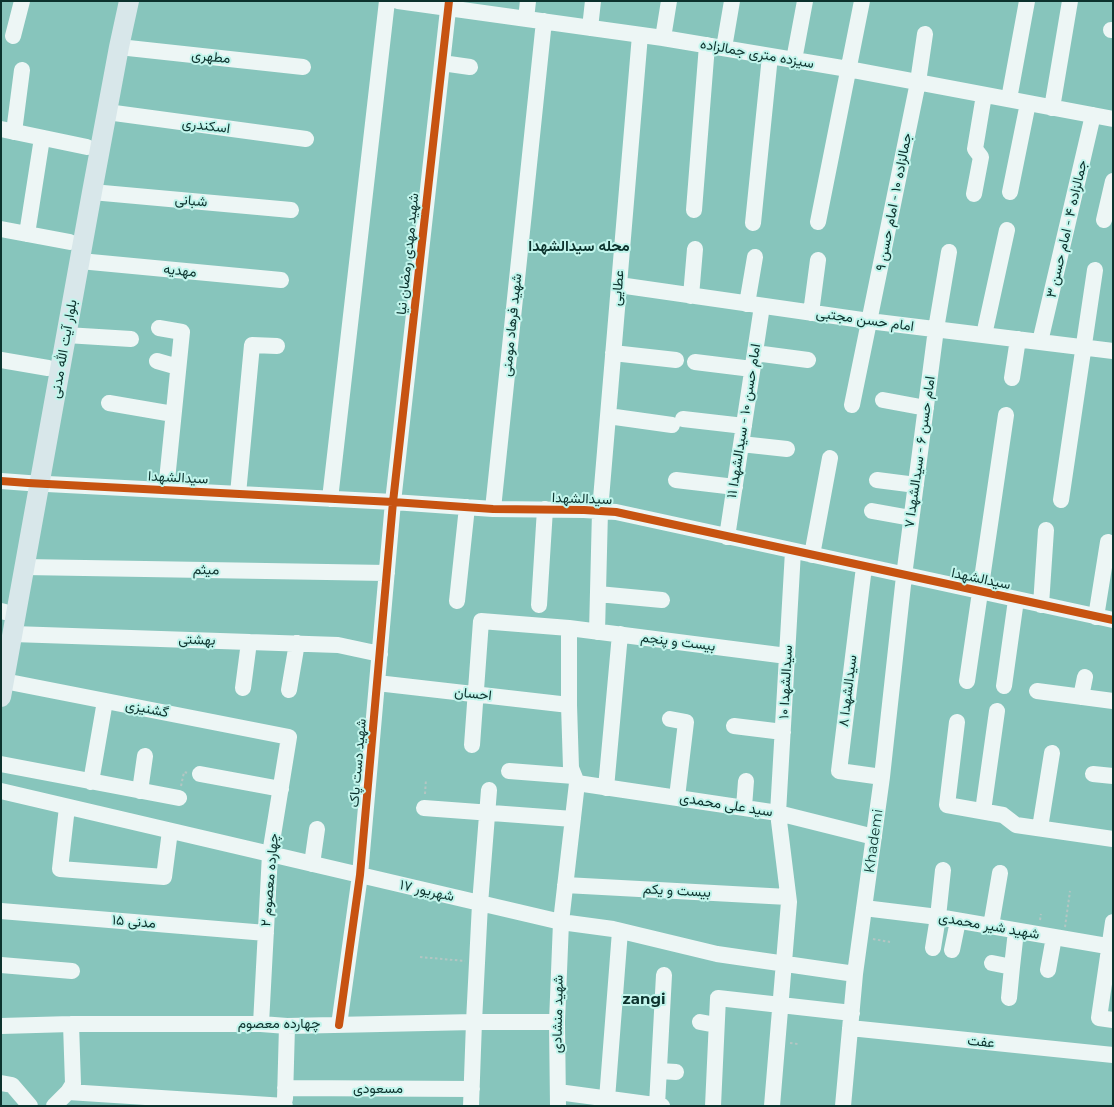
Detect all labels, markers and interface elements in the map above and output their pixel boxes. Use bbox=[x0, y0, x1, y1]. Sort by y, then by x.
street label: سیزده متری جمالزاده bbox=[699, 36, 815, 72]
street label: مطهری bbox=[191, 47, 231, 67]
street label: اسکندری bbox=[181, 115, 231, 137]
street label: جمالزاده ۱۰ - امام حسن ۹ bbox=[872, 131, 916, 273]
street label: جمالزاده ۴ - امام حسن ۳ bbox=[1043, 158, 1091, 300]
street label: شبانی bbox=[174, 191, 208, 211]
street label: شهید مهدی رمضان نیا bbox=[393, 192, 423, 316]
district label: محله سیدالشهدا bbox=[528, 238, 630, 256]
street label: مهدیه bbox=[162, 261, 198, 281]
street label: عطایی bbox=[608, 269, 628, 307]
street label: شهید فرهاد مومنی bbox=[498, 273, 526, 377]
street label: بلوار آیت الله مدنی bbox=[47, 298, 81, 400]
street label: امام حسن مجتبی bbox=[815, 305, 915, 335]
street label: امام حسن ۱۰ - سیدالشهدا ۱۱ bbox=[723, 343, 765, 499]
street label: امام حسن ۶ - سیدالشهدا ۷ bbox=[901, 375, 939, 529]
street label: سیدالشهدا bbox=[147, 468, 209, 488]
street label: سیدالشهدا bbox=[552, 490, 612, 508]
street label: میثم bbox=[193, 561, 219, 579]
street label: سیدالشهدا bbox=[950, 565, 1012, 593]
street label: بیست و پنجم bbox=[640, 629, 716, 655]
street label: بهشتی bbox=[178, 631, 216, 649]
street label: سیدالشهدا ۱۰ bbox=[776, 645, 796, 719]
street label: سیدالشهدا ۸ bbox=[835, 654, 861, 728]
street label: احسان bbox=[453, 684, 493, 704]
street label: گشنیزی bbox=[124, 697, 170, 721]
street label: شهید دست پاک bbox=[346, 718, 370, 808]
street label: سید علی محمدی bbox=[678, 789, 774, 821]
street label: Khademi bbox=[861, 808, 887, 874]
street label: چهارده معصوم ۲ bbox=[258, 833, 282, 927]
street label: ۱۷ شهریور bbox=[398, 877, 456, 905]
street label: بیست و یکم bbox=[643, 881, 711, 901]
street label: شهید شیر محمدی bbox=[937, 909, 1041, 943]
street label: مدنی ۱۵ bbox=[111, 912, 157, 932]
street label: شهید منشادی bbox=[549, 975, 567, 1053]
district label: zangi bbox=[623, 991, 665, 1009]
street label: چهارده معصوم bbox=[238, 1016, 320, 1032]
street label: عفت bbox=[967, 1032, 995, 1052]
street label: مسعودی bbox=[353, 1081, 403, 1097]

